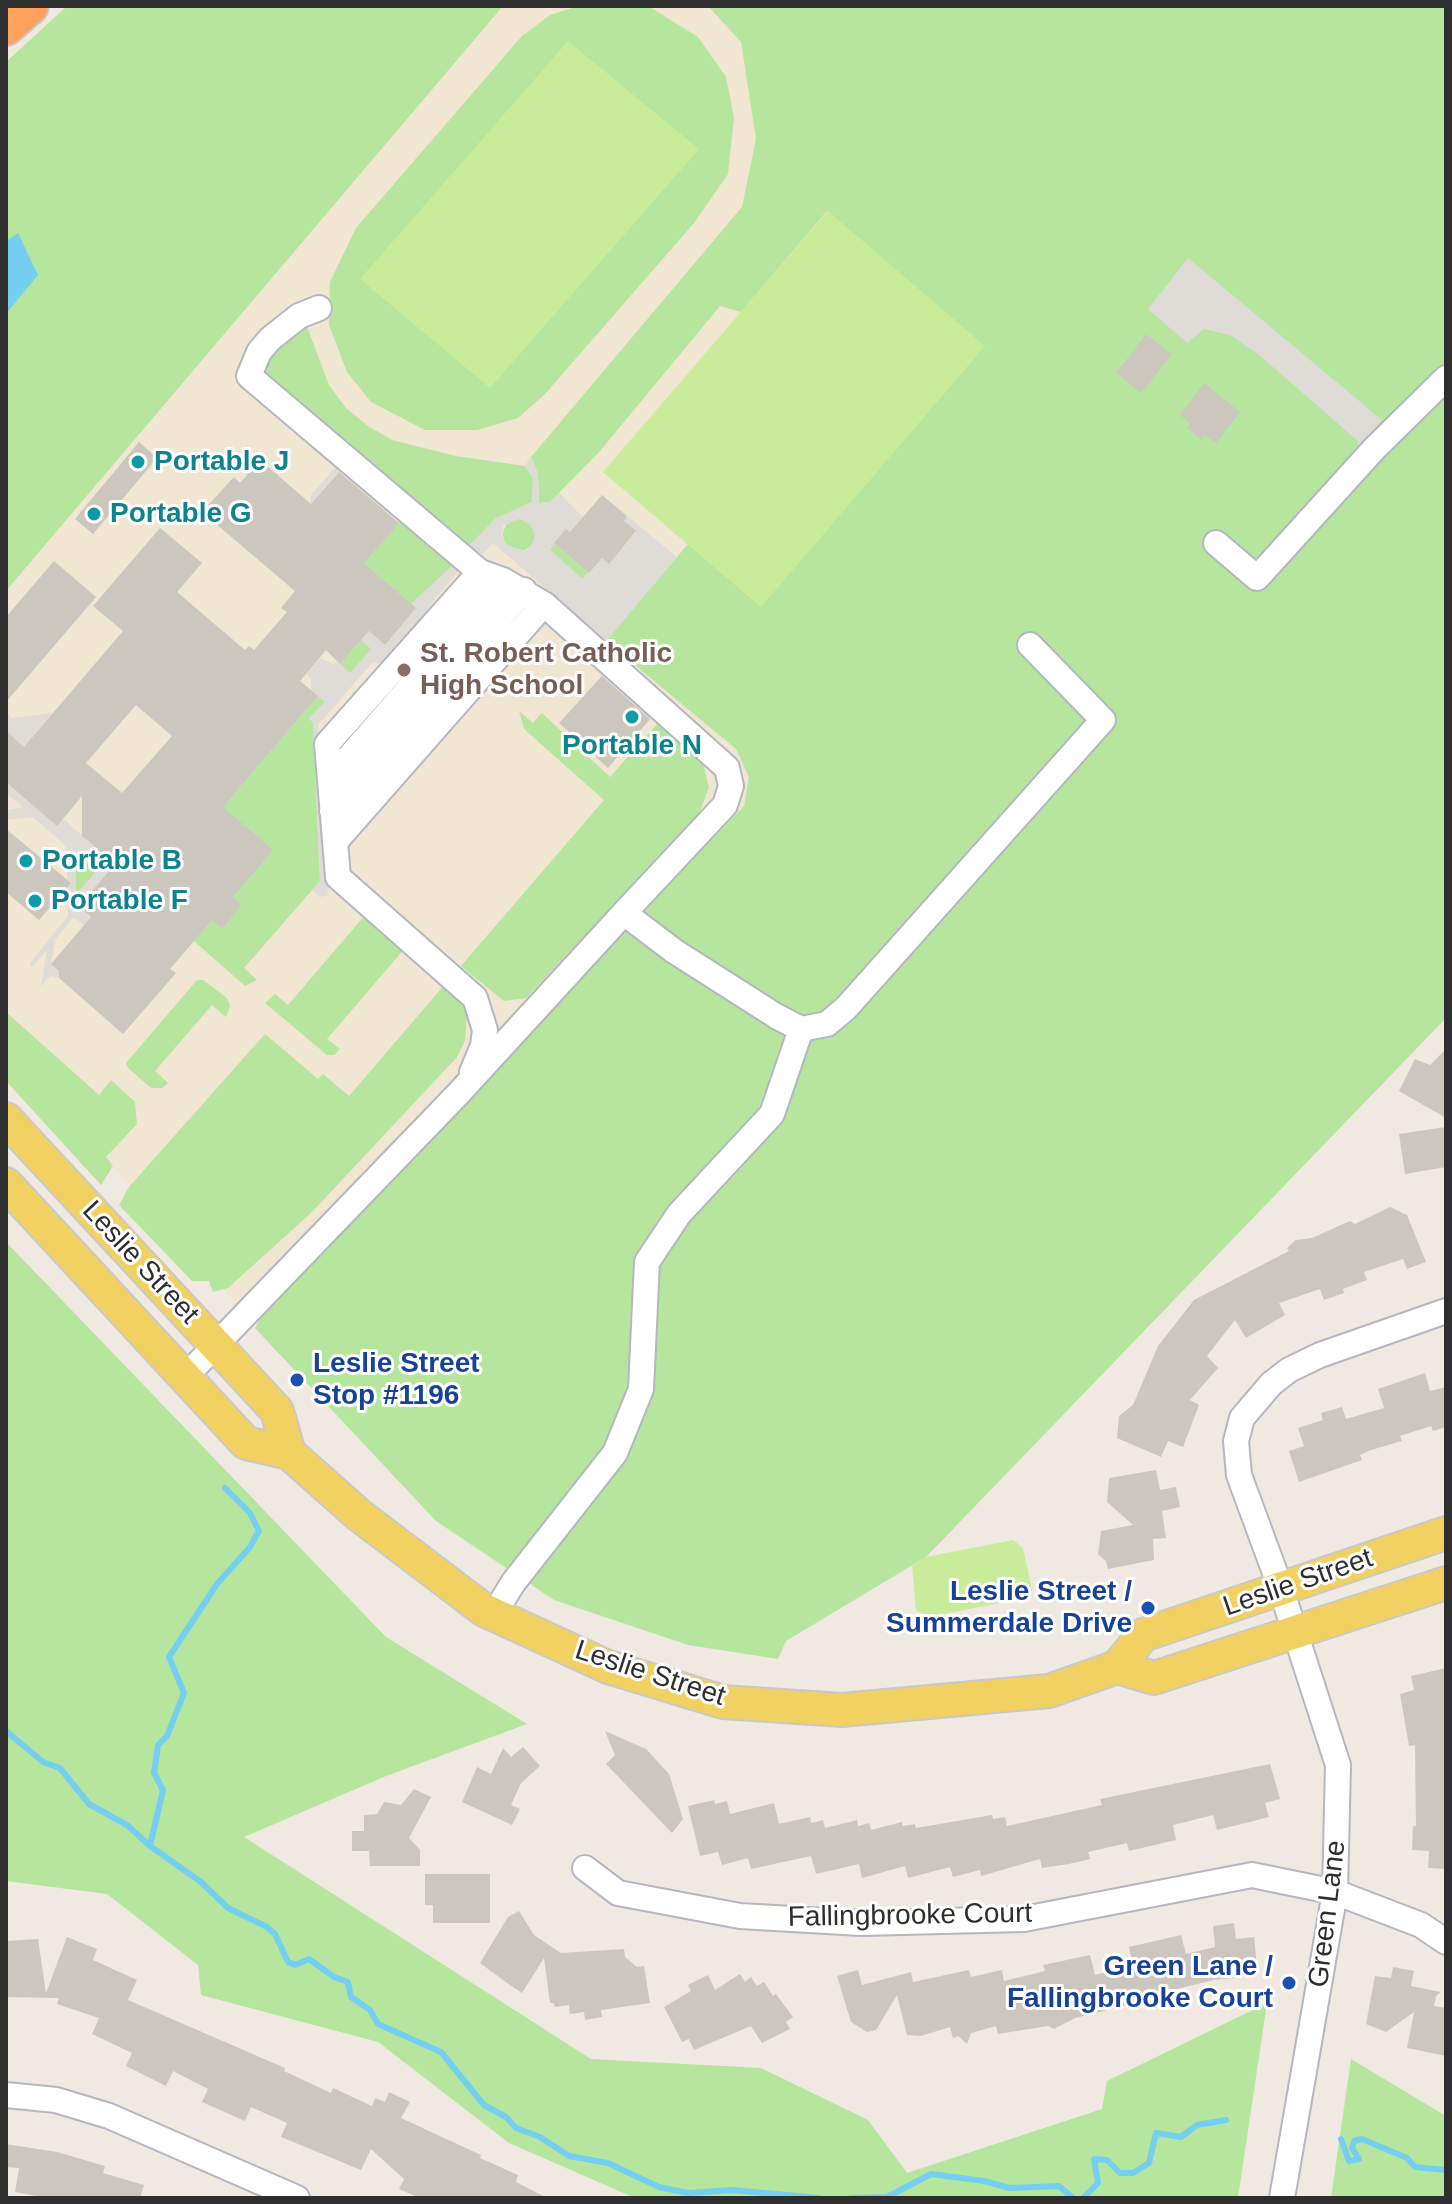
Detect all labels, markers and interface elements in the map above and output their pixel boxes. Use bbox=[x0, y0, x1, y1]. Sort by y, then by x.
place label: Portable J bbox=[154, 445, 289, 479]
marker: Portable J bbox=[129, 453, 147, 471]
place label: Portable G bbox=[110, 497, 252, 531]
marker: Portable G bbox=[85, 505, 103, 523]
place label: St. Robert Catholic High School bbox=[420, 637, 672, 703]
marker: St. Robert Catholic High School bbox=[395, 661, 413, 679]
marker: Portable N bbox=[623, 708, 641, 726]
place label: Portable N bbox=[562, 729, 702, 763]
place label: Portable B bbox=[42, 844, 182, 878]
marker: Portable B bbox=[17, 852, 35, 870]
place label: Portable F bbox=[51, 884, 188, 918]
marker: Portable F bbox=[26, 892, 44, 910]
street label: Leslie Street bbox=[75, 1195, 205, 1331]
place label: Leslie Street Stop #1196 bbox=[313, 1347, 480, 1413]
marker: Leslie Street Stop #1196 bbox=[288, 1371, 306, 1389]
street label: Leslie Street bbox=[1219, 1542, 1377, 1624]
place label: Leslie Street / Summerdale Drive bbox=[886, 1575, 1132, 1641]
marker: Leslie Street / Summerdale Drive bbox=[1139, 1599, 1157, 1617]
street label: Leslie Street bbox=[571, 1634, 729, 1714]
street label: Green Lane bbox=[1302, 1839, 1354, 1989]
street label: Fallingbrooke Court bbox=[788, 1897, 1032, 1935]
place label: Green Lane / Fallingbrooke Court bbox=[1007, 1950, 1273, 2016]
marker: Green Lane / Fallingbrooke Court bbox=[1280, 1974, 1298, 1992]

